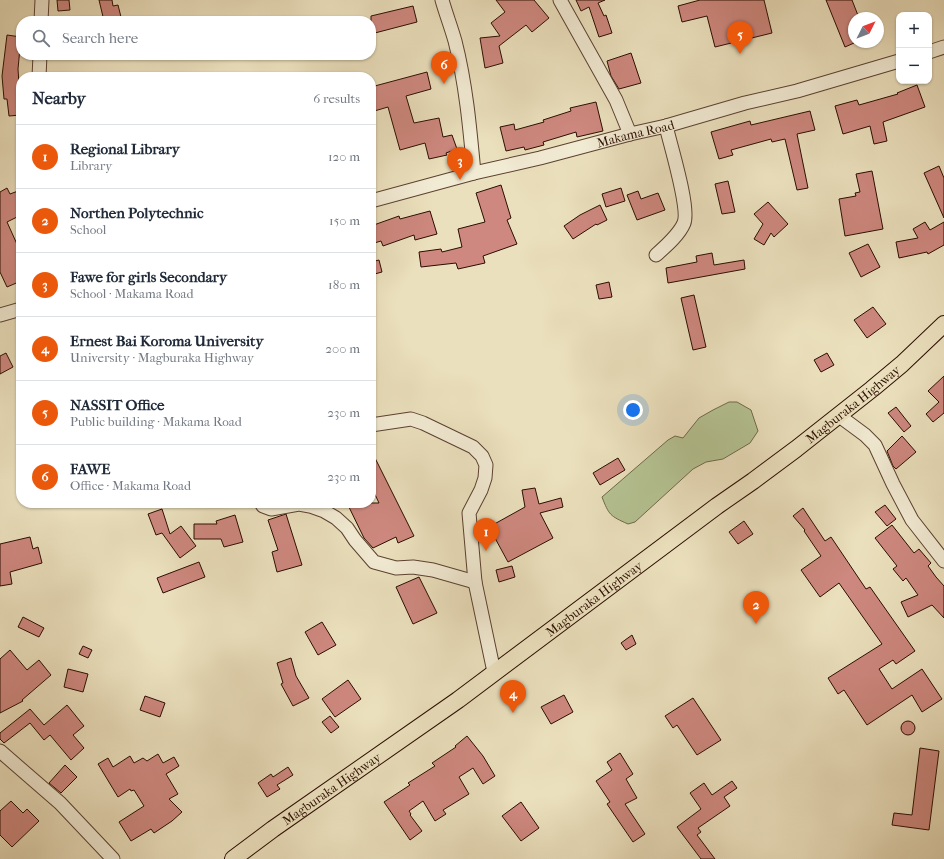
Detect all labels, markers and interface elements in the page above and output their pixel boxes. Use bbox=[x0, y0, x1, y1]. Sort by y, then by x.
north arrow bbox=[848, 12, 884, 48]
map controls bbox=[896, 12, 932, 84]
button: + bbox=[896, 12, 932, 48]
search box bbox=[16, 16, 376, 60]
pin: 5 bbox=[727, 21, 753, 54]
icon: search bbox=[30, 27, 52, 49]
text: Search here bbox=[62, 29, 138, 47]
button: − bbox=[896, 48, 932, 84]
pin: 6 bbox=[431, 51, 457, 84]
text: Nearby bbox=[32, 88, 86, 108]
text: 6 results bbox=[313, 91, 360, 106]
street label: Makama Road bbox=[595, 117, 677, 151]
text: Regional Library bbox=[70, 140, 180, 158]
pin: 3 bbox=[447, 147, 473, 180]
text: 1 bbox=[43, 149, 47, 164]
text: 120 m bbox=[328, 149, 360, 164]
text: Library bbox=[70, 158, 112, 173]
text: Northen Polytechnic bbox=[70, 204, 204, 222]
text: 2 bbox=[42, 213, 48, 228]
text: 150 m bbox=[329, 213, 360, 228]
text: School bbox=[70, 222, 106, 237]
text: Fawe for girls Secondary bbox=[70, 268, 227, 286]
text: 3 bbox=[42, 277, 48, 292]
text: 180 m bbox=[328, 277, 360, 292]
text: School · Makama Road bbox=[70, 286, 194, 301]
text: Ernest Bai Koroma University bbox=[70, 332, 263, 350]
text: 4 bbox=[41, 341, 49, 356]
text: 200 m bbox=[325, 341, 360, 356]
text: University · Magburaka Highway bbox=[70, 350, 254, 365]
street label: Magburaka Highway bbox=[803, 361, 904, 446]
text: NASSIT Office bbox=[70, 396, 165, 414]
your location bbox=[623, 400, 643, 420]
text: 5 bbox=[42, 405, 48, 420]
text: 230 m bbox=[327, 405, 360, 420]
text: Public building · Makama Road bbox=[70, 414, 242, 429]
text: FAWE bbox=[70, 460, 110, 478]
text: 6 bbox=[41, 469, 49, 484]
text: 230 m bbox=[327, 469, 360, 484]
text: Office · Makama Road bbox=[70, 478, 191, 493]
pin: 1 bbox=[473, 518, 499, 551]
street label: Magburaka Highway bbox=[543, 557, 646, 640]
pin: 2 bbox=[743, 591, 769, 624]
pin: 4 bbox=[500, 680, 526, 713]
street label: Magburaka Highway bbox=[280, 749, 384, 828]

